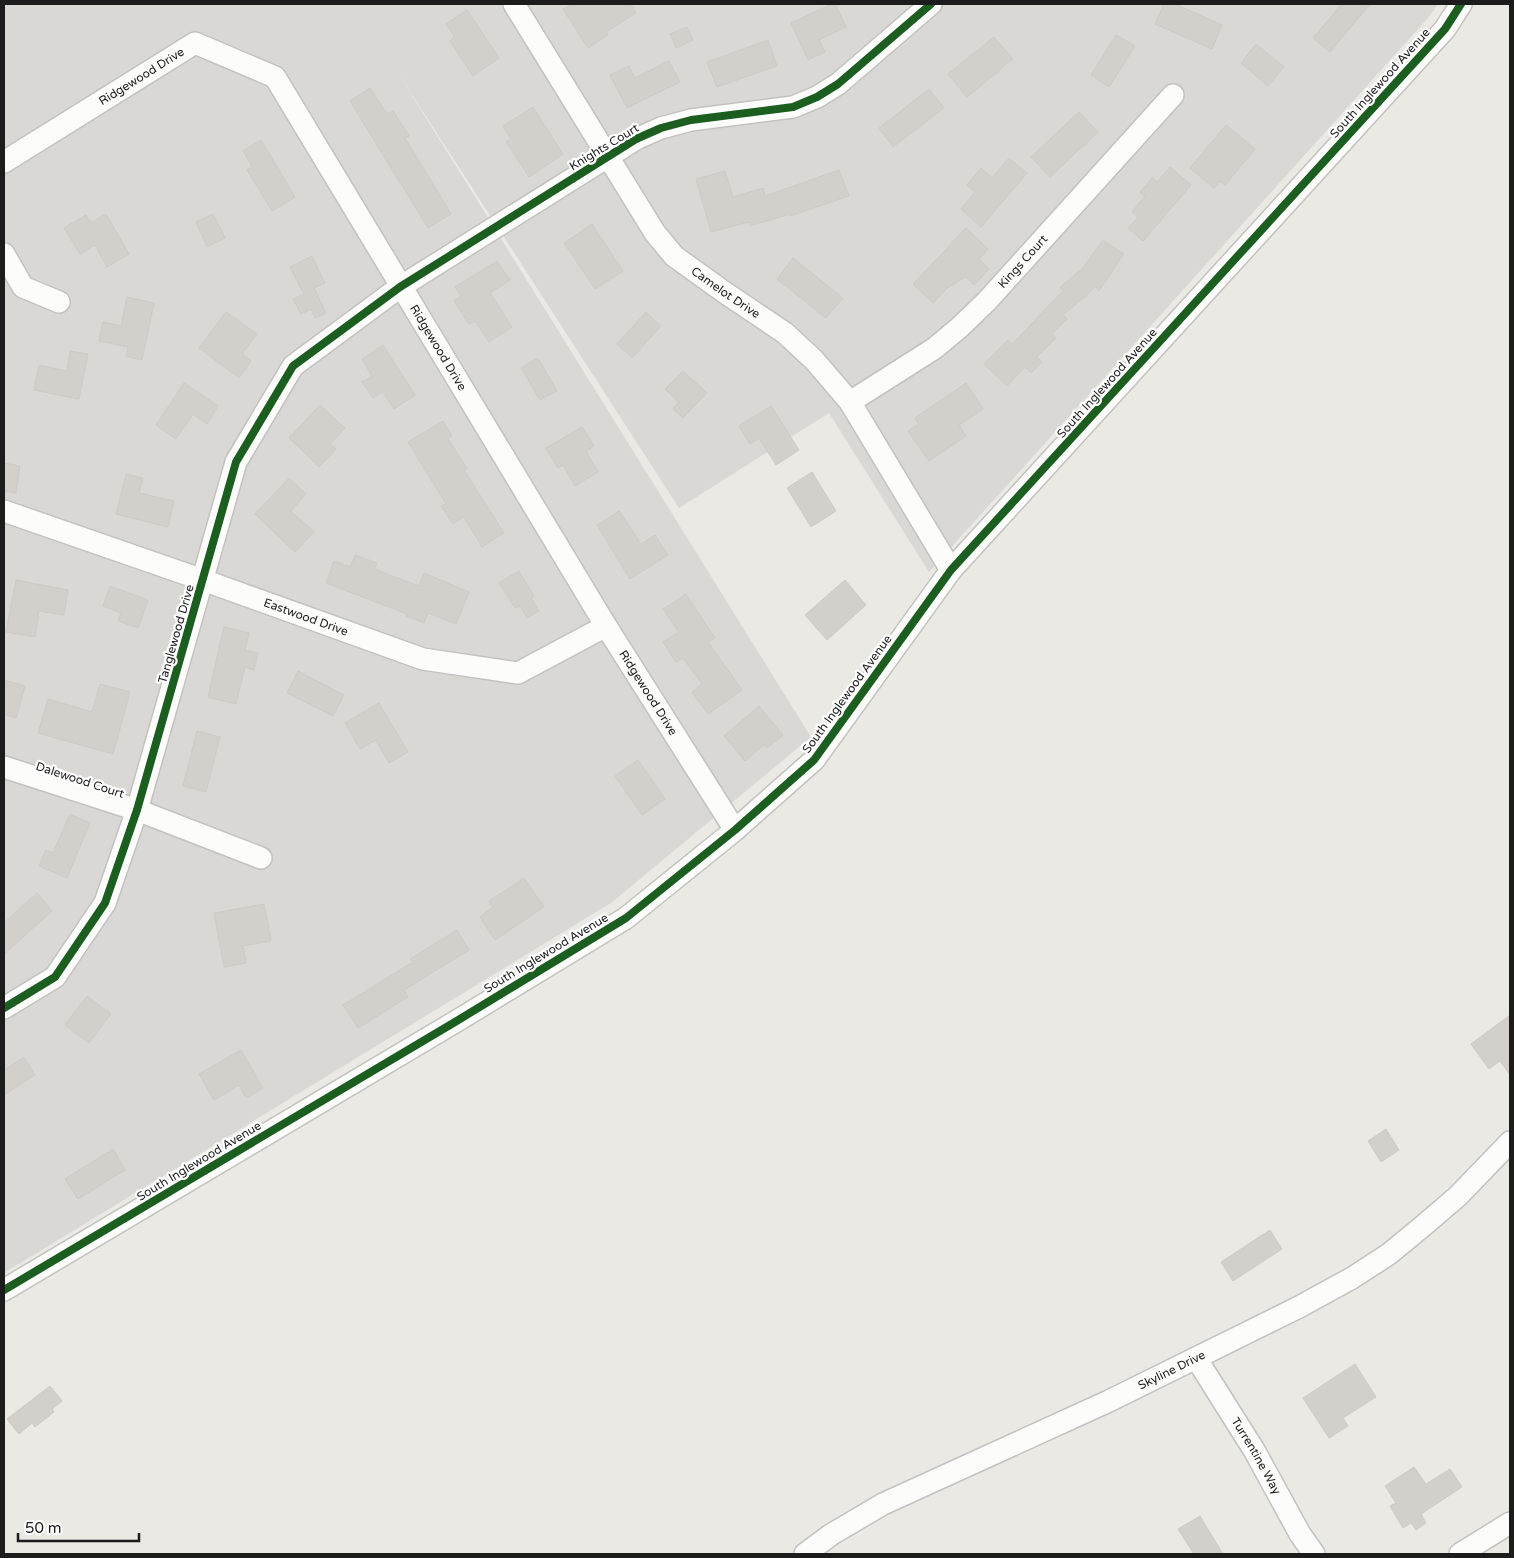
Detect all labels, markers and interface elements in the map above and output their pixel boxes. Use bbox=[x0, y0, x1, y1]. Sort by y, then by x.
street label: South Inglewood Avenue bbox=[1327, 25, 1433, 141]
street label: Ridgewood Drive bbox=[96, 44, 187, 108]
street label: Knights Court bbox=[567, 121, 642, 173]
street label: Kings Court bbox=[995, 232, 1050, 291]
street label: Camelot Drive bbox=[689, 264, 763, 321]
street label: Ridgewood Drive bbox=[407, 302, 470, 393]
street label: South Inglewood Avenue bbox=[1054, 325, 1160, 441]
street label: Tanglewood Drive bbox=[155, 583, 197, 685]
street label: Eastwood Drive bbox=[262, 595, 350, 639]
street label: South Inglewood Avenue bbox=[799, 632, 895, 756]
street label: Ridgewood Drive bbox=[616, 648, 680, 738]
street label: Dalewood Court bbox=[34, 759, 126, 801]
street label: South Inglewood Avenue bbox=[481, 910, 611, 996]
street label: South Inglewood Avenue bbox=[134, 1118, 264, 1204]
street label: Skyline Drive bbox=[1136, 1347, 1208, 1393]
street label: Turrentine Way bbox=[1228, 1415, 1284, 1497]
scale bar bbox=[18, 1510, 139, 1542]
text: 50 m bbox=[25, 1519, 62, 1537]

